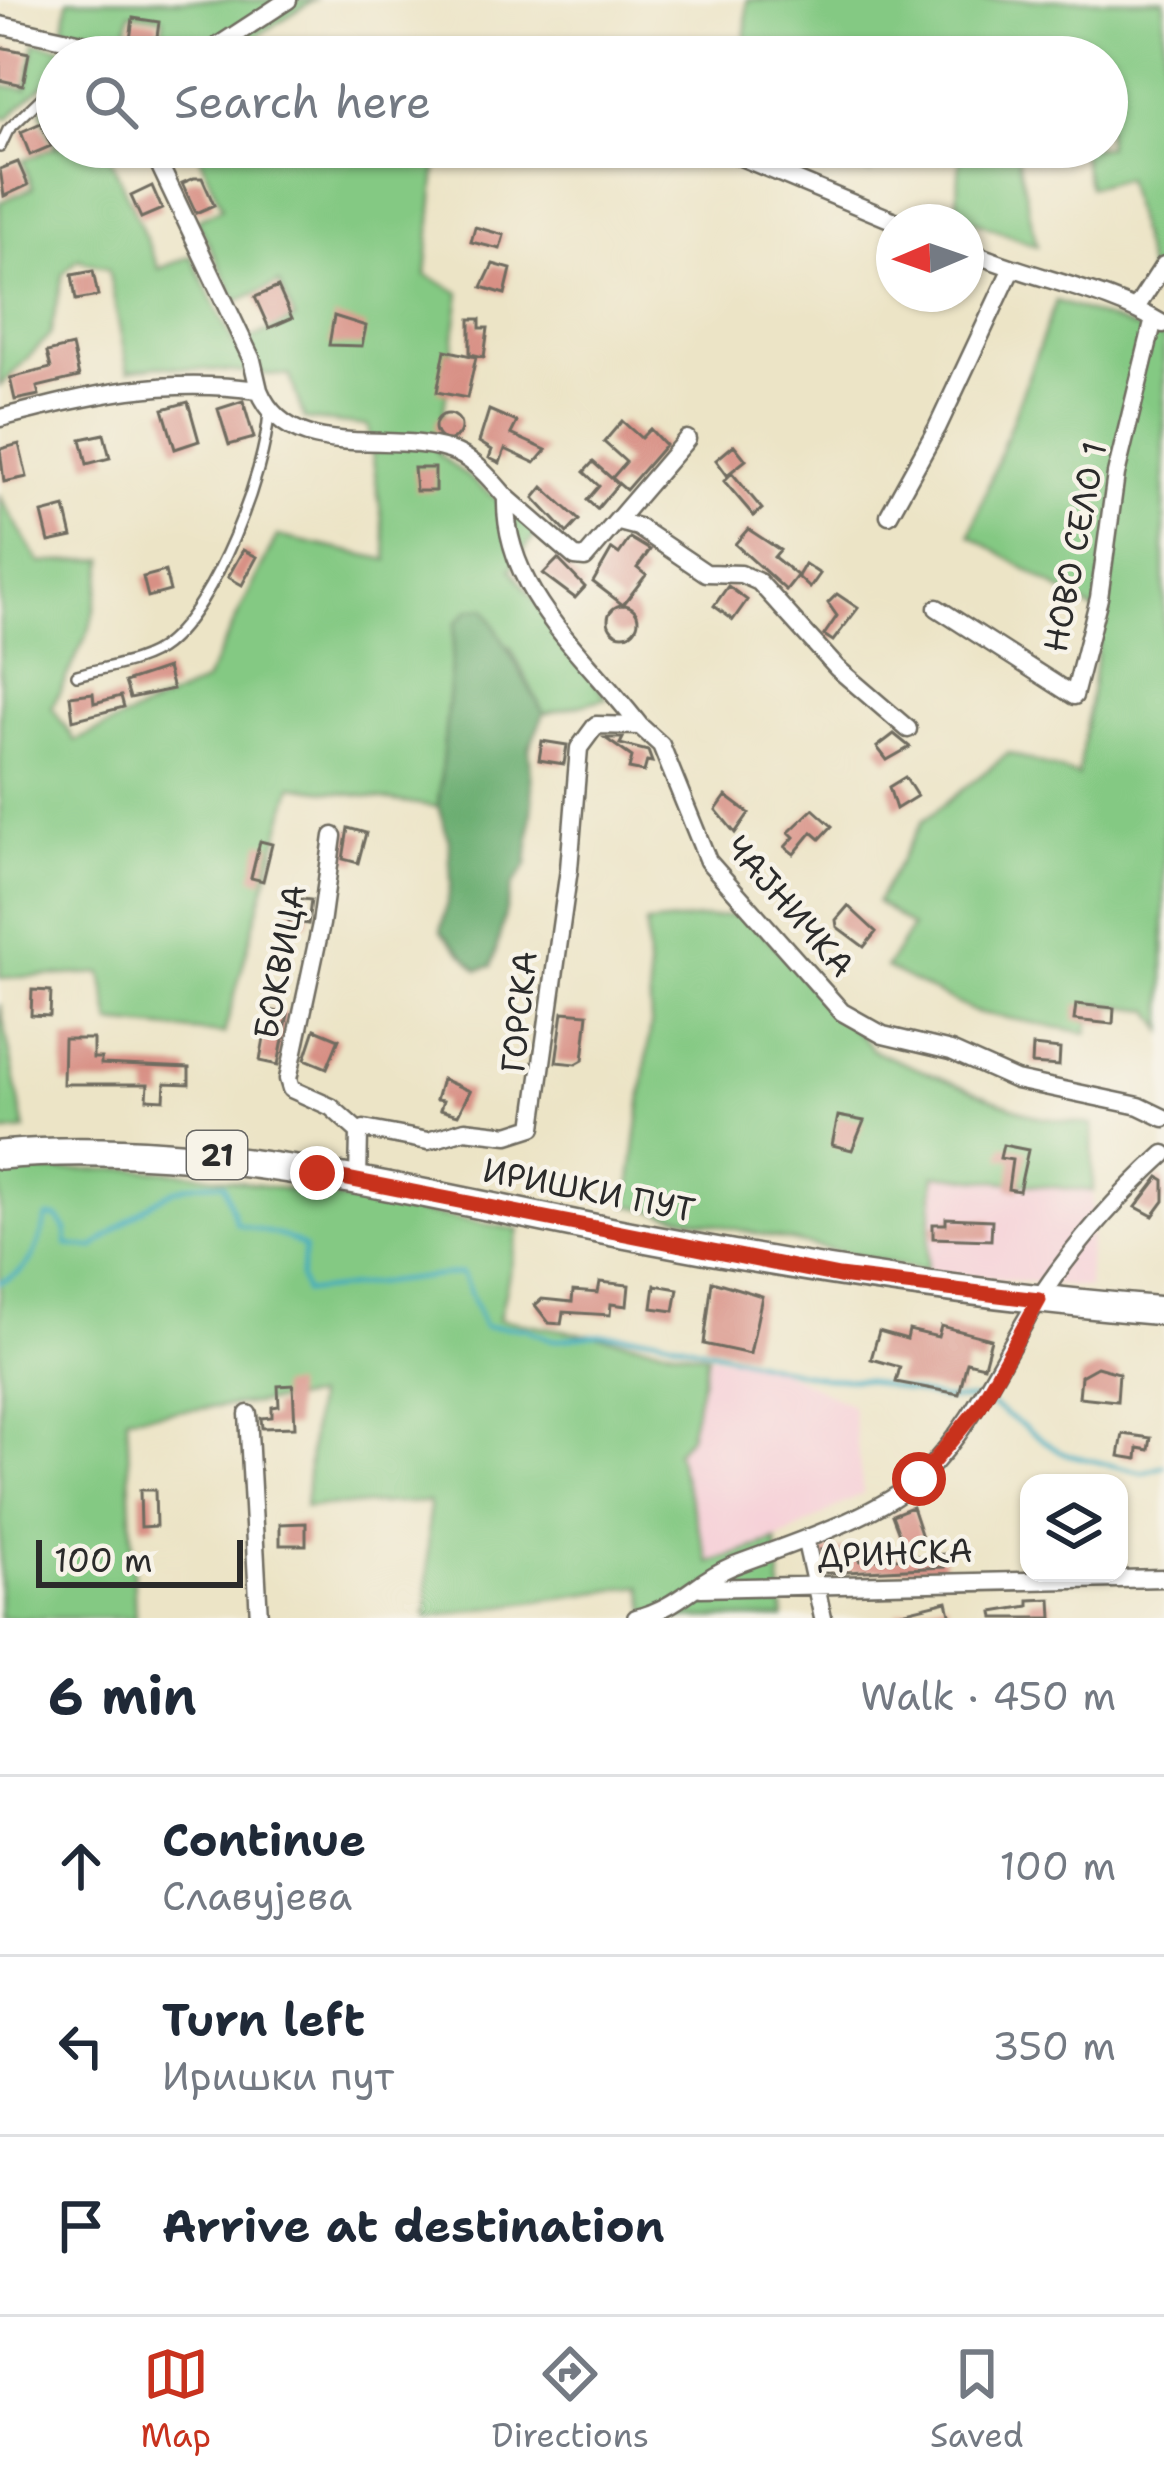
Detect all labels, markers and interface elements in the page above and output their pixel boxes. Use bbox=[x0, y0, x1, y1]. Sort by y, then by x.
search box bbox=[36, 36, 1128, 168]
icon: search bbox=[78, 69, 144, 135]
text: Search here bbox=[174, 72, 431, 132]
north arrow bbox=[876, 204, 984, 312]
street label: НОВО СЕЛО 1 bbox=[1033, 438, 1117, 656]
street label: ЧАЈНИЧКА bbox=[716, 825, 864, 987]
street label: БОКВИЦА bbox=[243, 881, 317, 1043]
street label: ГОРСКА bbox=[490, 949, 548, 1075]
road number: 21 bbox=[187, 1131, 247, 1179]
route end bbox=[290, 1146, 344, 1200]
street label: ИРИШКИ ПУТ bbox=[479, 1147, 699, 1233]
route start bbox=[892, 1452, 946, 1506]
map controls bbox=[1020, 1474, 1128, 1582]
button: layers bbox=[1020, 1474, 1128, 1582]
street label: ДРИНСКА bbox=[817, 1528, 973, 1578]
scale bar bbox=[36, 1534, 243, 1587]
text: 100 m bbox=[54, 1538, 153, 1583]
text: 6 min bbox=[48, 1662, 197, 1730]
text: Walk · 450 m bbox=[860, 1670, 1116, 1722]
text: Continue bbox=[162, 1810, 366, 1870]
icon: ahead bbox=[48, 1833, 114, 1899]
text: 100 m bbox=[1000, 1840, 1116, 1892]
text: Славујева bbox=[162, 1870, 352, 1922]
text: Turn left bbox=[162, 1990, 365, 2050]
icon: left bbox=[48, 2013, 114, 2079]
text: 350 m bbox=[992, 2020, 1116, 2072]
text: Иришки пут bbox=[162, 2050, 394, 2102]
icon: arrive bbox=[48, 2193, 114, 2259]
text: Arrive at destination bbox=[162, 2196, 665, 2256]
tab: Map bbox=[140, 2341, 211, 2458]
tab: Directions bbox=[492, 2341, 649, 2458]
tab: Saved bbox=[930, 2341, 1024, 2458]

